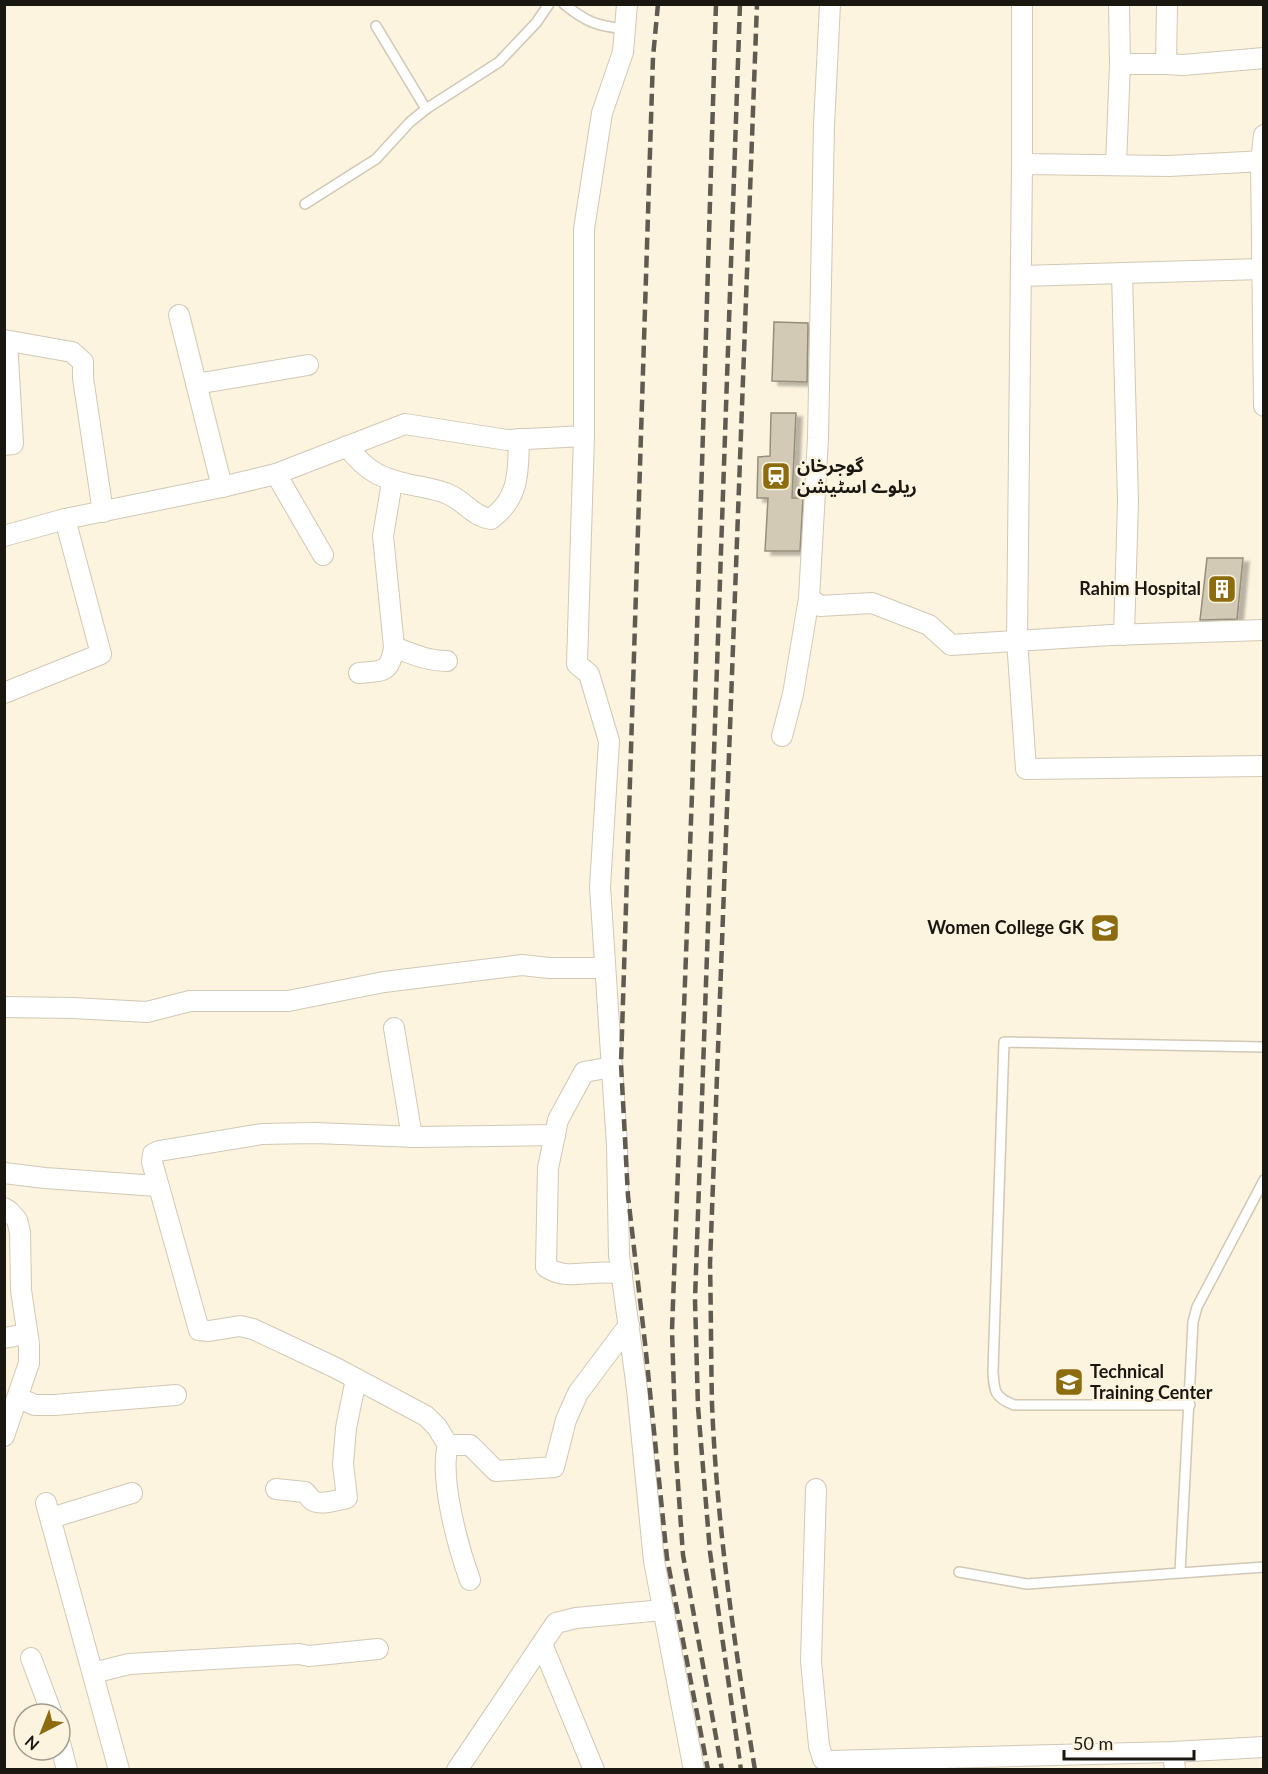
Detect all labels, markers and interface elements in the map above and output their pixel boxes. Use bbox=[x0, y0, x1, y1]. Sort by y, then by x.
place label: گوجرخان ریلوے اسٹیشن bbox=[797, 454, 917, 498]
station icon: گوجرخان ریلوے اسٹیشن bbox=[760, 460, 792, 492]
building icon: Rahim Hospital bbox=[1206, 573, 1238, 605]
place label: Rahim Hospital bbox=[1079, 577, 1201, 599]
school or university icon: Women College GK bbox=[1089, 912, 1121, 944]
place label: Women College GK bbox=[927, 916, 1085, 938]
place label: Technical Training Center bbox=[1090, 1360, 1213, 1403]
school or university icon: Technical Training Center bbox=[1053, 1366, 1085, 1398]
north arrow bbox=[12, 1702, 72, 1762]
scale bar bbox=[1064, 1723, 1194, 1761]
text: N bbox=[21, 1732, 43, 1755]
text: 50 m bbox=[1073, 1732, 1113, 1754]

